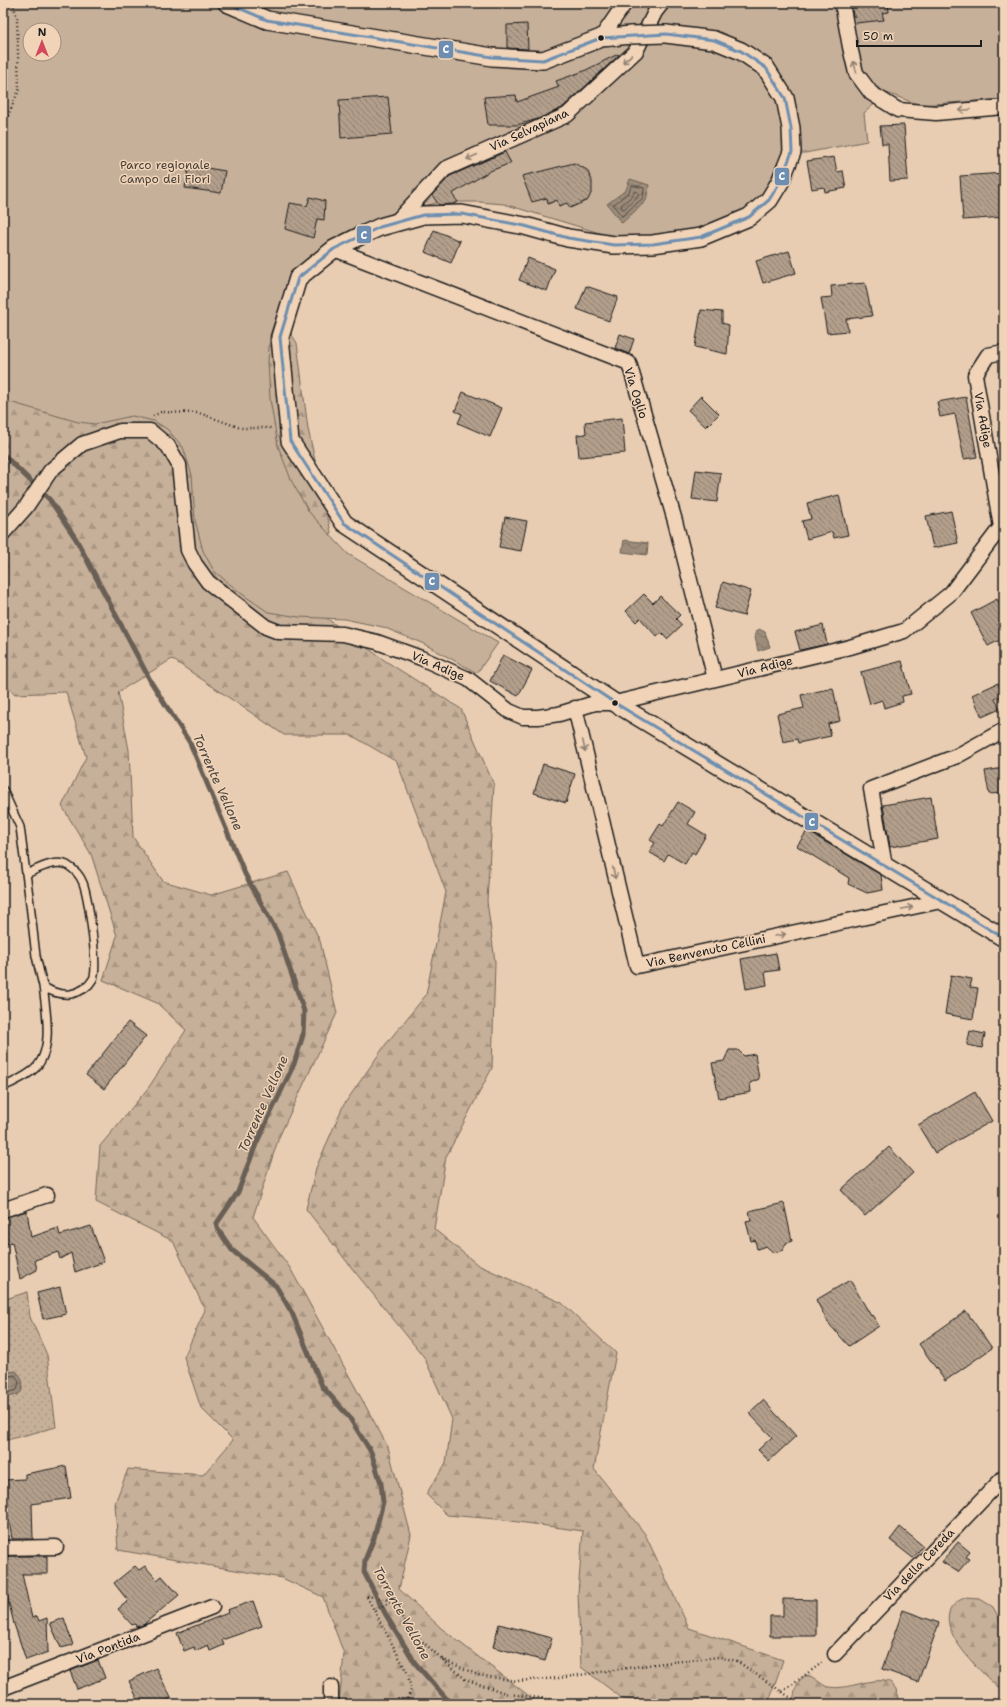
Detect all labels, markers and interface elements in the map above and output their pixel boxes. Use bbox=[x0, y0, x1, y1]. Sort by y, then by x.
north arrow bbox=[22, 22, 62, 62]
scale bar bbox=[857, 22, 981, 48]
text: N bbox=[38, 25, 47, 40]
text: 50 m bbox=[863, 28, 893, 44]
unlabelled marker bbox=[596, 33, 606, 43]
line badge: C bbox=[438, 40, 454, 59]
text: C bbox=[443, 42, 450, 57]
one-way arrow bbox=[622, 54, 632, 64]
one-way arrow bbox=[851, 61, 858, 74]
street label: Via Selvapiana bbox=[487, 105, 571, 155]
one-way arrow bbox=[959, 107, 972, 114]
one-way arrow bbox=[466, 154, 478, 161]
park label: Parco regionale Campo dei Fiori bbox=[120, 157, 210, 187]
line badge: C bbox=[774, 167, 790, 186]
text: C bbox=[779, 169, 786, 184]
line badge: C bbox=[356, 225, 372, 244]
text: C bbox=[361, 228, 368, 243]
street label: Via Oglio bbox=[620, 365, 652, 421]
street label: Via Adige bbox=[970, 391, 996, 449]
line badge: C bbox=[424, 572, 440, 591]
text: C bbox=[429, 574, 436, 589]
street label: Via Adige bbox=[409, 648, 467, 684]
street label: Via Adige bbox=[736, 652, 795, 682]
unlabelled marker bbox=[610, 698, 620, 708]
water label: Torrente Vellone bbox=[189, 731, 247, 833]
one-way arrow bbox=[581, 740, 589, 753]
line badge: C bbox=[804, 812, 819, 831]
text: C bbox=[809, 815, 816, 830]
one-way arrow bbox=[611, 866, 619, 879]
one-way arrow bbox=[900, 904, 913, 912]
street label: Via Benvenuto Cellini bbox=[645, 931, 767, 971]
one-way arrow bbox=[773, 931, 786, 939]
water label: Torrente Vellone bbox=[234, 1053, 292, 1155]
street label: Via della Cereda bbox=[880, 1524, 959, 1605]
water label: Torrente Vellone bbox=[369, 1563, 435, 1663]
street label: Via Pontida bbox=[74, 1628, 143, 1668]

